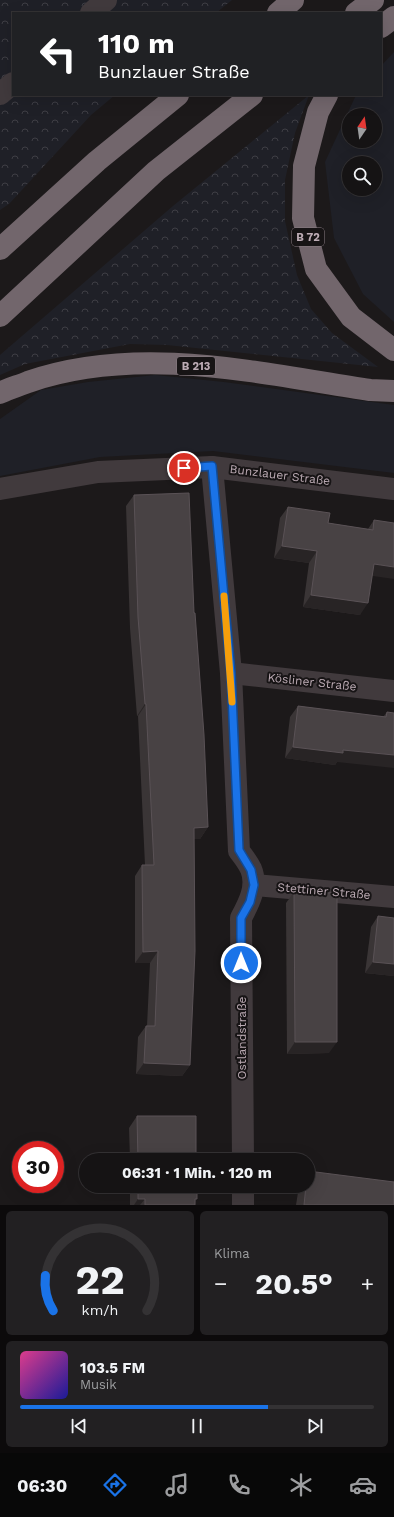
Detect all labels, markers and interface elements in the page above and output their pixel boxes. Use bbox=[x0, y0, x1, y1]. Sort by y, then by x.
text: 110 m bbox=[98, 27, 175, 60]
icon: left bbox=[32, 28, 84, 80]
text: Bunzlauer Straße bbox=[98, 61, 250, 82]
north arrow bbox=[342, 108, 382, 148]
map controls bbox=[342, 108, 382, 196]
button: search bbox=[342, 156, 382, 196]
road number: B 72 bbox=[292, 228, 324, 246]
road number: B 213 bbox=[177, 357, 215, 375]
pin bbox=[167, 451, 201, 485]
icon: arrive bbox=[173, 457, 195, 479]
street label: Bunzlauer Straße bbox=[229, 462, 331, 488]
street label: Kösliner Straße bbox=[267, 670, 357, 694]
street label: Stettiner Straße bbox=[277, 880, 371, 902]
position arrow bbox=[220, 942, 262, 984]
street label: Ostlandstraße bbox=[235, 996, 249, 1079]
speed limit sign: 30 bbox=[12, 1141, 64, 1193]
text: 06:31 · 1 Min. · 120 m bbox=[122, 1164, 272, 1182]
text: Klima bbox=[214, 1246, 250, 1261]
text: 22 bbox=[75, 1255, 125, 1304]
text: 20.5° bbox=[255, 1266, 333, 1301]
text: − bbox=[214, 1271, 227, 1296]
text: + bbox=[361, 1271, 374, 1296]
text: km/h bbox=[82, 1302, 118, 1318]
text: 103.5 FM bbox=[80, 1359, 145, 1377]
text: Musik bbox=[80, 1377, 117, 1392]
icon: previous bbox=[68, 1415, 90, 1437]
icon: pause bbox=[186, 1415, 208, 1437]
icon: next bbox=[304, 1415, 326, 1437]
icon: directions bbox=[101, 1471, 129, 1499]
icon: music bbox=[163, 1471, 191, 1499]
icon: phone bbox=[225, 1471, 253, 1499]
icon: climate bbox=[287, 1471, 315, 1499]
icon: car bbox=[349, 1471, 377, 1499]
text: 06:30 bbox=[17, 1475, 67, 1496]

